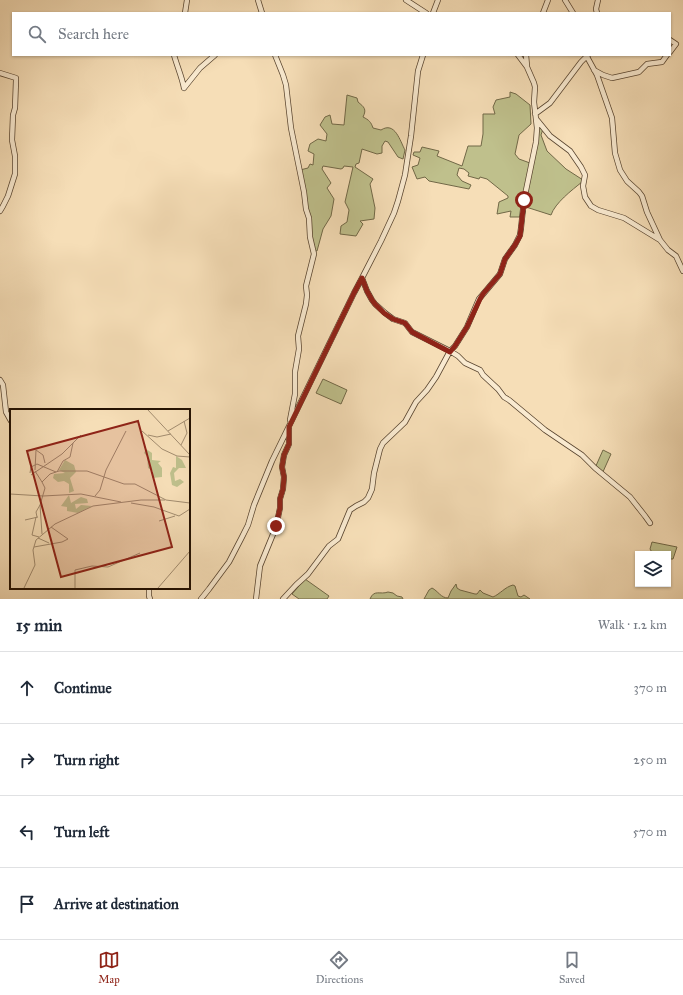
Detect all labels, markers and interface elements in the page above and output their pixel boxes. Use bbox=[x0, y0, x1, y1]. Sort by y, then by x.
search box bbox=[12, 12, 671, 56]
icon: search bbox=[26, 23, 48, 45]
text: Search here bbox=[58, 25, 129, 43]
route start bbox=[515, 191, 533, 209]
inset map bbox=[10, 409, 190, 589]
route end bbox=[267, 517, 285, 535]
map controls bbox=[635, 551, 671, 587]
button: layers bbox=[635, 551, 671, 587]
text: 15 min bbox=[16, 615, 62, 636]
text: Walk · 1.2 km bbox=[598, 617, 667, 633]
icon: ahead bbox=[16, 677, 38, 699]
text: Continue bbox=[54, 679, 112, 697]
text: 370 m bbox=[634, 680, 667, 696]
icon: right bbox=[16, 749, 38, 771]
text: Turn right bbox=[54, 751, 119, 769]
text: 250 m bbox=[633, 752, 667, 768]
icon: left bbox=[16, 821, 38, 843]
text: Turn left bbox=[54, 823, 110, 841]
text: 570 m bbox=[633, 824, 667, 840]
icon: arrive bbox=[16, 893, 38, 915]
text: Arrive at destination bbox=[54, 895, 179, 913]
tab: Map bbox=[98, 949, 120, 986]
tab: Directions bbox=[316, 949, 363, 986]
tab: Saved bbox=[559, 949, 585, 986]

